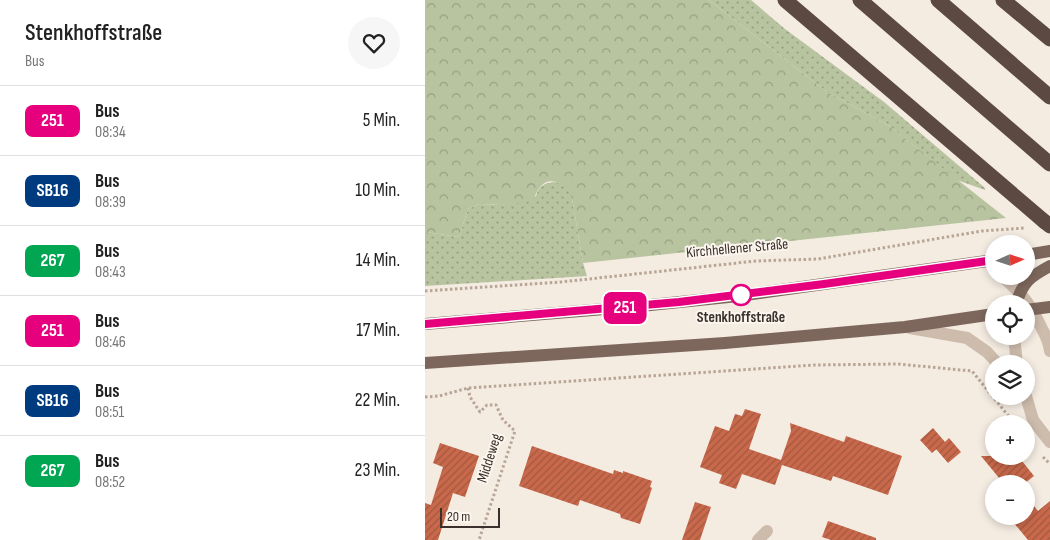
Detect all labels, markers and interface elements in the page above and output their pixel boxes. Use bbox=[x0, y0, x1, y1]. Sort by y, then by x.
button: heart bbox=[348, 17, 400, 69]
text: Stenkhoffstraße bbox=[25, 18, 162, 47]
text: Bus bbox=[25, 52, 45, 71]
text: Bus bbox=[95, 100, 120, 123]
text: 5 Min. bbox=[363, 109, 400, 132]
text: 251 bbox=[41, 110, 64, 131]
text: 08:34 bbox=[95, 123, 126, 142]
text: Bus bbox=[95, 170, 120, 193]
text: 10 Min. bbox=[355, 179, 400, 202]
text: SB16 bbox=[36, 180, 69, 201]
text: 08:39 bbox=[95, 193, 126, 212]
street label: Kirchhellener Straße bbox=[685, 235, 789, 262]
north arrow bbox=[985, 235, 1035, 285]
map controls bbox=[985, 235, 1035, 525]
text: Bus bbox=[95, 240, 120, 263]
text: 14 Min. bbox=[356, 249, 400, 272]
text: 267 bbox=[40, 250, 65, 271]
text: 08:43 bbox=[95, 263, 126, 282]
marker: Stenkhoffstraße bbox=[730, 284, 752, 306]
line badge: 251 bbox=[596, 292, 654, 324]
button: locate bbox=[985, 295, 1035, 345]
text: 251 bbox=[614, 297, 636, 318]
place label: Stenkhoffstraße bbox=[697, 308, 785, 327]
text: Bus bbox=[95, 310, 120, 333]
text: 17 Min. bbox=[356, 319, 400, 342]
text: 251 bbox=[41, 320, 64, 341]
text: 08:46 bbox=[95, 333, 126, 352]
button: layers bbox=[985, 355, 1035, 405]
text: Bus bbox=[95, 380, 120, 403]
text: 22 Min. bbox=[355, 389, 400, 412]
text: SB16 bbox=[36, 390, 69, 411]
text: 08:51 bbox=[95, 403, 124, 422]
button: + bbox=[985, 415, 1035, 465]
street label: Middeweg bbox=[473, 431, 506, 485]
text: Bus bbox=[95, 450, 120, 473]
text: 23 Min. bbox=[355, 459, 400, 482]
text: 267 bbox=[40, 460, 65, 481]
text: 08:52 bbox=[95, 473, 125, 492]
button: − bbox=[985, 475, 1035, 525]
scale bar bbox=[440, 505, 500, 528]
text: 20 m bbox=[447, 508, 470, 525]

